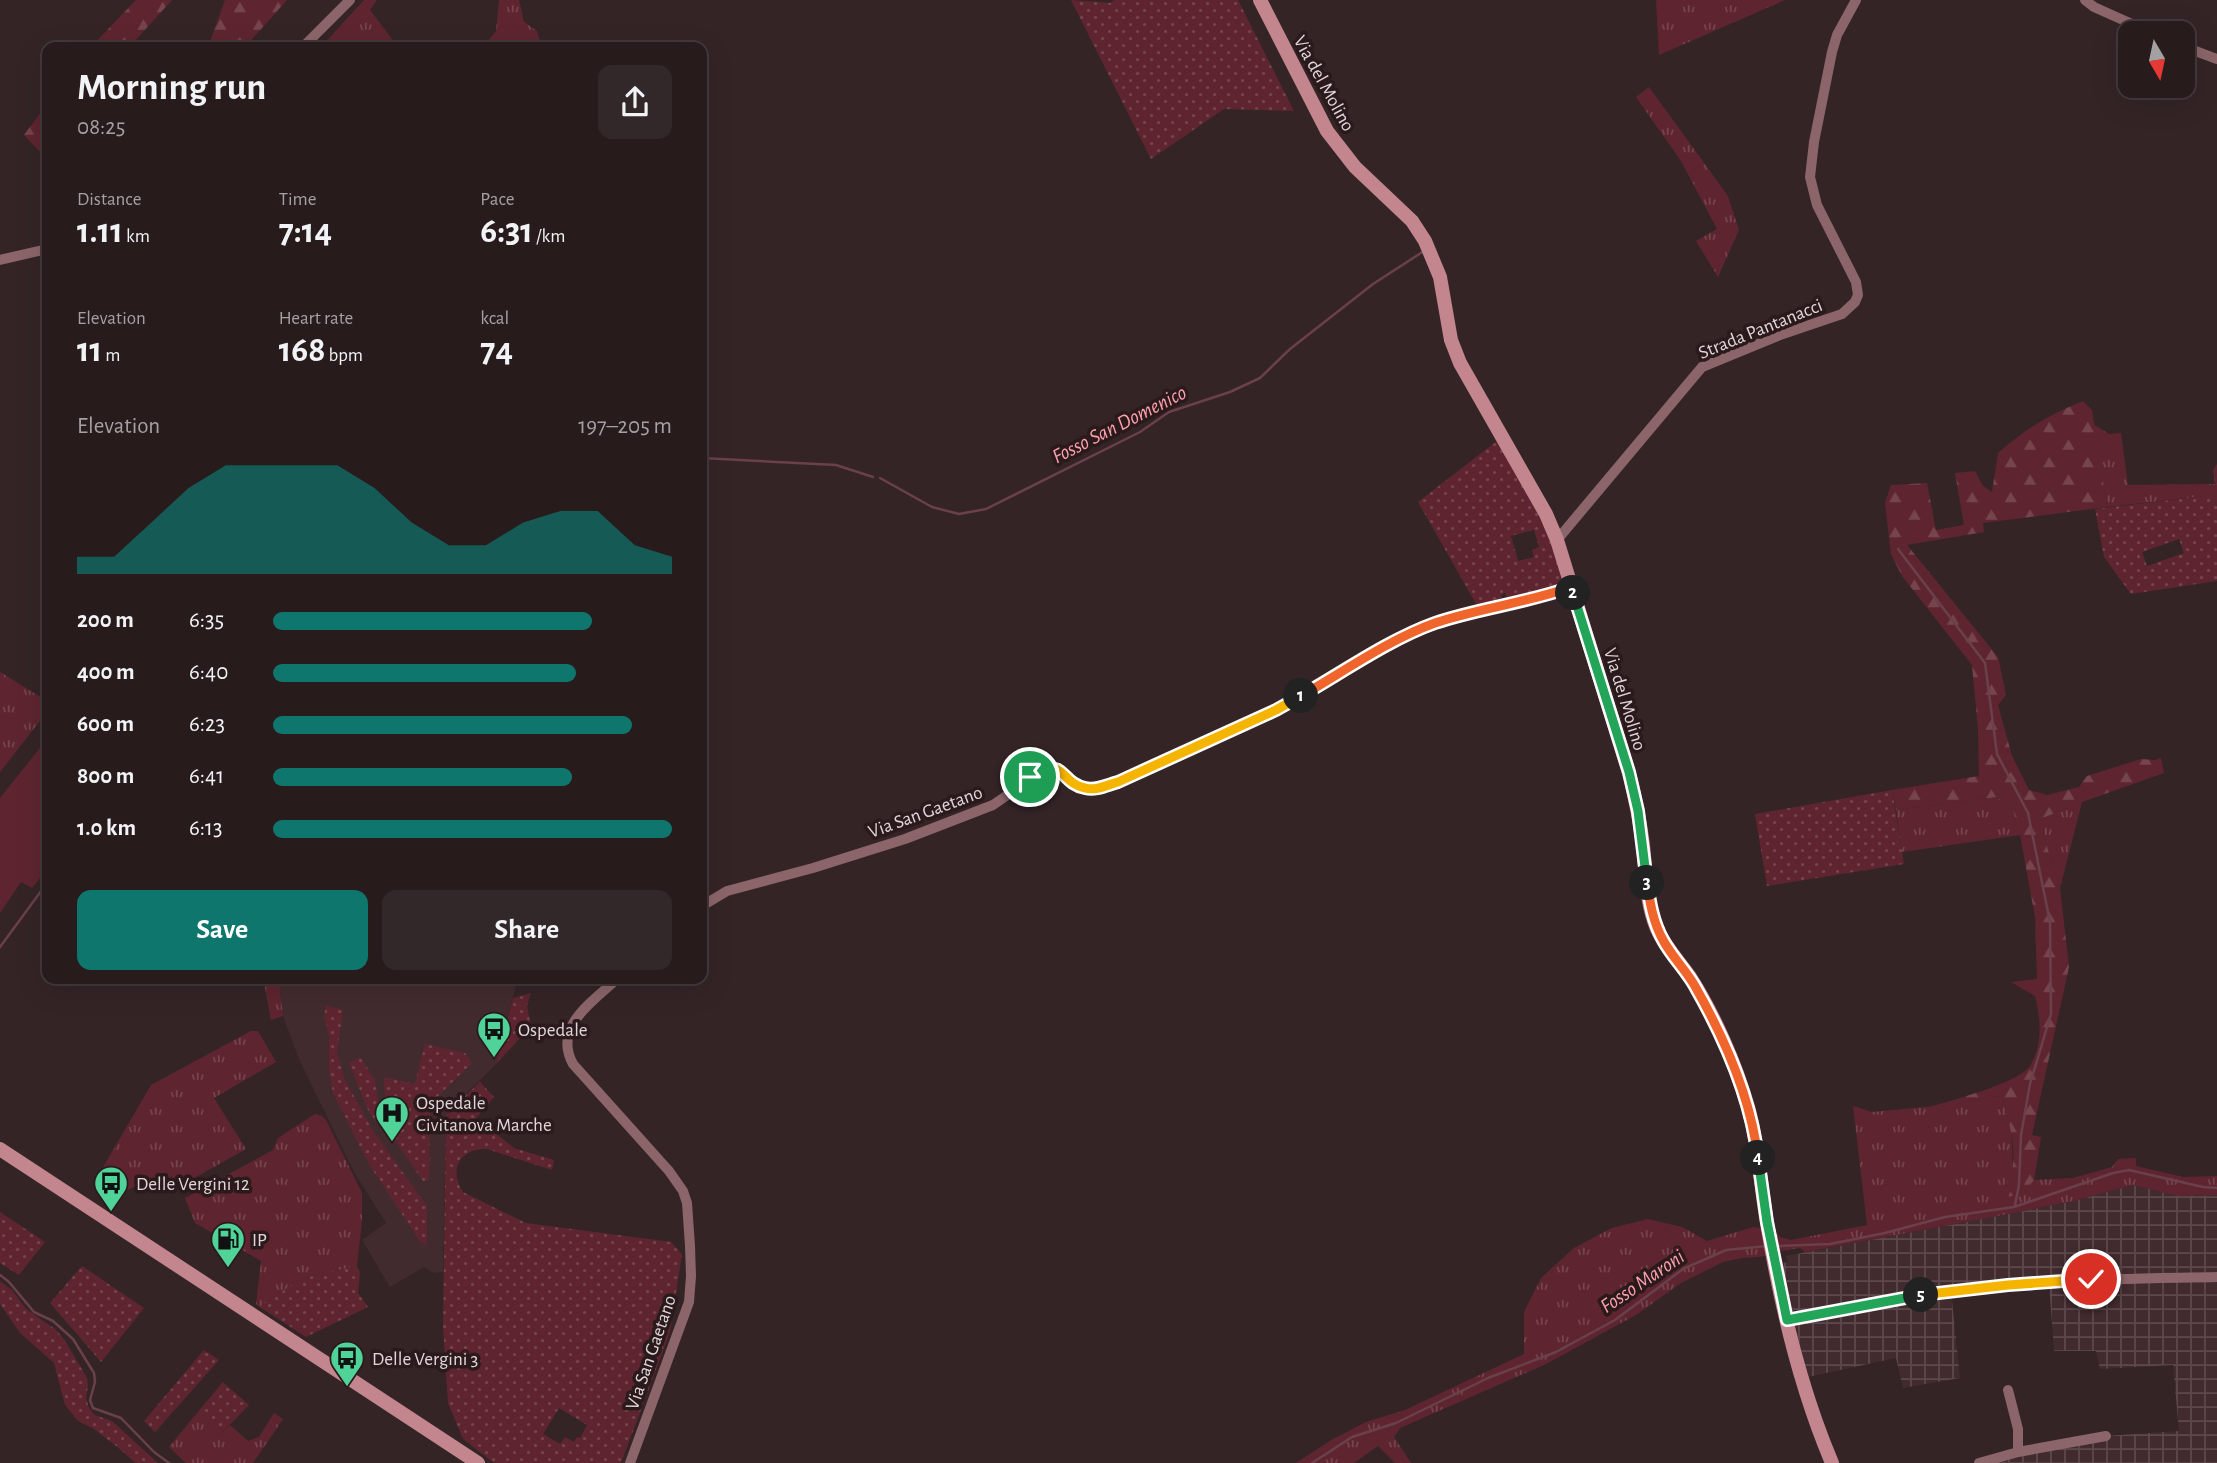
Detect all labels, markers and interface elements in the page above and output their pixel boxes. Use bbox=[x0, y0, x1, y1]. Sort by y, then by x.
north arrow bbox=[2118, 21, 2194, 98]
map controls bbox=[2118, 21, 2195, 98]
street label: Via del Molino bbox=[1290, 33, 1358, 135]
button: share bbox=[598, 65, 672, 139]
text: Morning run bbox=[77, 69, 266, 107]
text: 08:25 bbox=[77, 116, 125, 139]
text: Distance bbox=[77, 190, 141, 209]
text: Time bbox=[279, 190, 317, 209]
text: Pace bbox=[480, 190, 515, 209]
text: 1.11 bbox=[77, 214, 123, 249]
text: 7:14 bbox=[279, 214, 332, 249]
text: 6:31 bbox=[480, 214, 533, 249]
text: km bbox=[123, 227, 150, 246]
text: /km bbox=[533, 227, 565, 246]
street label: Strada Pantanacci bbox=[1696, 296, 1825, 363]
text: Elevation bbox=[77, 309, 146, 328]
text: Heart rate bbox=[279, 309, 353, 328]
text: kcal bbox=[480, 309, 509, 328]
text: 11 bbox=[77, 333, 102, 368]
text: 168 bbox=[279, 333, 325, 368]
text: 74 bbox=[480, 333, 513, 368]
text: m bbox=[102, 346, 121, 365]
text: bpm bbox=[325, 346, 363, 365]
water label: Fosso San Domenico bbox=[1049, 382, 1190, 467]
text: Elevation bbox=[77, 415, 160, 438]
text: 197–205 m bbox=[578, 415, 672, 438]
pin: 2 bbox=[1556, 576, 1590, 610]
text: 2 bbox=[1568, 583, 1577, 602]
text: 200 m bbox=[77, 609, 134, 632]
text: 6:35 bbox=[189, 609, 224, 632]
street label: Via del Molino bbox=[1600, 646, 1649, 753]
text: 400 m bbox=[77, 661, 135, 684]
text: 6:40 bbox=[189, 661, 228, 684]
pin: 1 bbox=[1284, 678, 1318, 714]
text: 1 bbox=[1297, 686, 1304, 705]
text: 600 m bbox=[77, 713, 134, 736]
text: 6:23 bbox=[189, 713, 225, 736]
pin bbox=[1000, 747, 1060, 807]
icon: arrive bbox=[1011, 758, 1049, 796]
text: 800 m bbox=[77, 765, 134, 788]
text: 6:41 bbox=[189, 765, 224, 788]
street label: Via San Gaetano bbox=[866, 783, 985, 842]
text: 1.0 km bbox=[77, 817, 136, 840]
text: 6:13 bbox=[189, 817, 222, 840]
pin: 3 bbox=[1630, 866, 1664, 900]
text: 3 bbox=[1642, 873, 1651, 892]
button: Save bbox=[77, 890, 368, 970]
button: Share bbox=[382, 890, 672, 970]
bus stop icon: Ospedale bbox=[475, 1010, 513, 1059]
place label: Ospedale bbox=[518, 1021, 588, 1040]
hospital icon: Ospedale Civitanova Marche bbox=[373, 1094, 411, 1143]
place label: Ospedale Civitanova Marche bbox=[416, 1094, 552, 1135]
pin: 4 bbox=[1740, 1140, 1776, 1176]
text: 4 bbox=[1753, 1148, 1762, 1167]
bus stop icon: Delle Vergini 12 bbox=[92, 1164, 130, 1213]
place label: Delle Vergini 12 bbox=[136, 1175, 250, 1194]
fuel station icon: IP bbox=[209, 1220, 247, 1269]
place label: IP bbox=[252, 1231, 267, 1250]
water label: Fosso Maroni bbox=[1597, 1246, 1688, 1317]
pin bbox=[2061, 1249, 2121, 1309]
icon: check bbox=[2072, 1260, 2110, 1298]
pin: 5 bbox=[1904, 1278, 1938, 1312]
text: 5 bbox=[1916, 1285, 1925, 1304]
street label: Via San Gaetano bbox=[623, 1293, 680, 1412]
bus stop icon: Delle Vergini 3 bbox=[328, 1339, 366, 1388]
place label: Delle Vergini 3 bbox=[372, 1350, 478, 1369]

